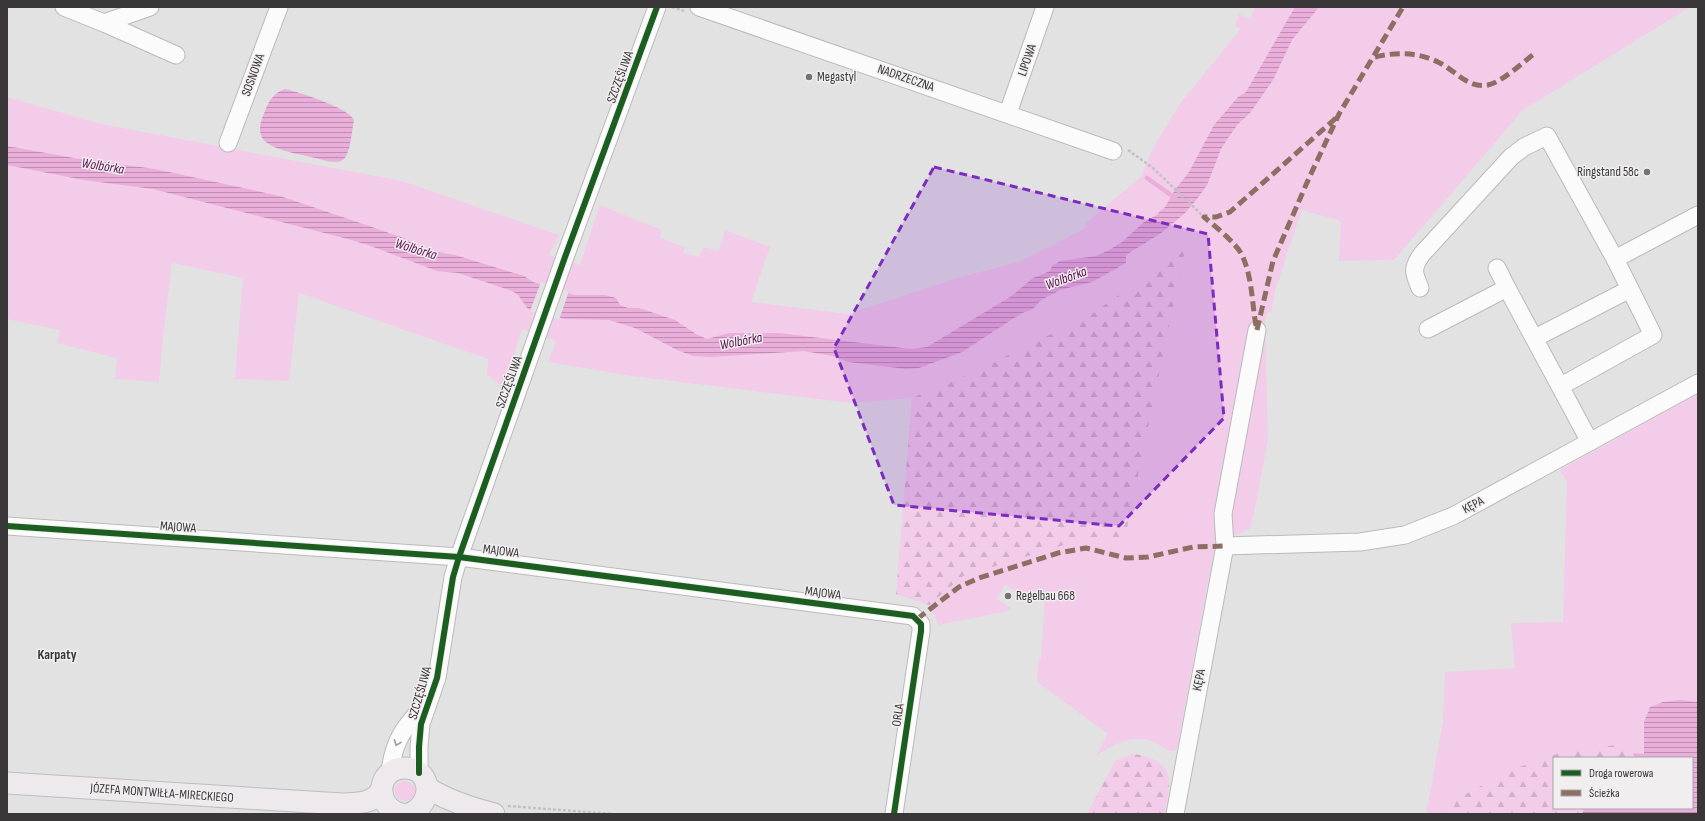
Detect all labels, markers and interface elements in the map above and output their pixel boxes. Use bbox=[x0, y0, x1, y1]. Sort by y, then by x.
street label: LIPOWA bbox=[1014, 41, 1040, 78]
street label: SZCZĘŚLIWA bbox=[603, 48, 637, 105]
street label: SOSNOWA bbox=[238, 51, 268, 98]
street label: NADRZECZNA bbox=[875, 61, 937, 95]
place label: Megastyl bbox=[817, 69, 856, 85]
marker: Megastyl bbox=[804, 72, 814, 82]
water label: Wolbórka bbox=[80, 154, 126, 178]
place label: Ringstand 58c bbox=[1577, 164, 1639, 180]
marker: Ringstand 58c bbox=[1642, 167, 1652, 177]
water label: Wolbórka bbox=[393, 235, 439, 263]
water label: Wolbórka bbox=[1043, 263, 1089, 293]
water label: Wolbórka bbox=[718, 329, 764, 353]
street label: SZCZĘŚLIWA bbox=[492, 353, 526, 410]
street label: KĘPA bbox=[1460, 493, 1487, 517]
street label: MAJOWA bbox=[159, 518, 197, 536]
street label: MAJOWA bbox=[482, 541, 520, 561]
street label: MAJOWA bbox=[804, 583, 842, 603]
place label: Regelbau 668 bbox=[1016, 588, 1075, 604]
marker: Regelbau 668 bbox=[1003, 591, 1013, 601]
district label: Karpaty bbox=[37, 646, 77, 663]
street label: SZCZĘŚLIWA bbox=[405, 664, 435, 721]
street label: KĘPA bbox=[1189, 667, 1209, 692]
street label: ORLA bbox=[888, 702, 908, 727]
one-way arrow bbox=[394, 739, 402, 746]
legend bbox=[1553, 757, 1693, 809]
text: Droga rowerowa bbox=[1589, 766, 1654, 781]
street label: JÓZEFA MONTWIŁŁA-MIRECKIEGO bbox=[89, 780, 234, 806]
text: Ścieżka bbox=[1589, 786, 1620, 801]

